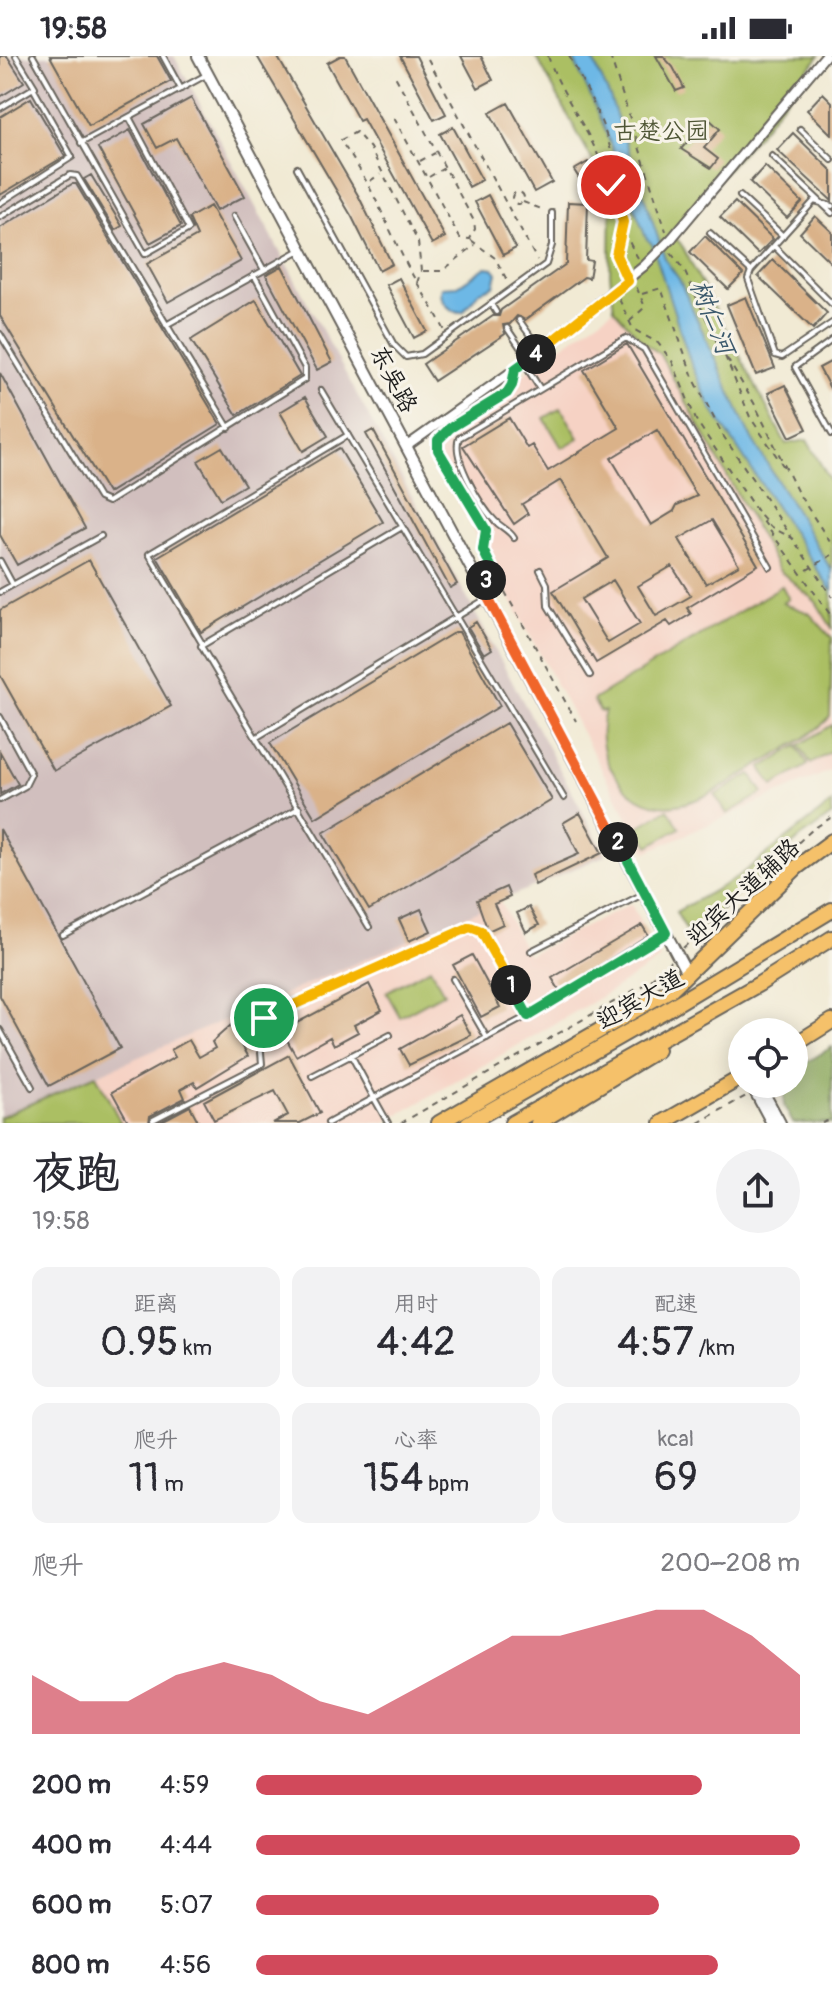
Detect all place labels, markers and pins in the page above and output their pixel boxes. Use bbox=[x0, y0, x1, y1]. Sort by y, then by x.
pin bbox=[577, 151, 645, 219]
pin: 4 bbox=[516, 334, 556, 374]
pin: 3 bbox=[466, 560, 506, 600]
pin: 2 bbox=[598, 822, 638, 862]
pin: 1 bbox=[491, 965, 531, 1005]
pin bbox=[230, 984, 298, 1052]

